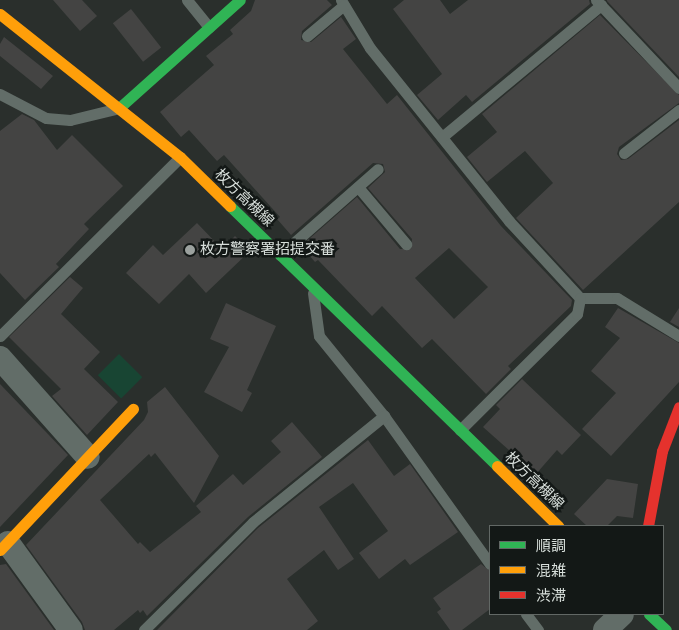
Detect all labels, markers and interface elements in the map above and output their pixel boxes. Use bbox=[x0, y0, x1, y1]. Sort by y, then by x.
street label: 枚方高槻線 bbox=[211, 165, 277, 231]
place label: 枚方警察署招提交番 bbox=[200, 241, 335, 259]
marker: 枚方警察署招提交番 bbox=[184, 244, 196, 256]
street label: 枚方高槻線 bbox=[501, 448, 567, 514]
legend bbox=[489, 525, 664, 615]
text: 順調 bbox=[536, 537, 566, 556]
text: 混雑 bbox=[536, 562, 566, 581]
text: 渋滞 bbox=[536, 587, 566, 606]

